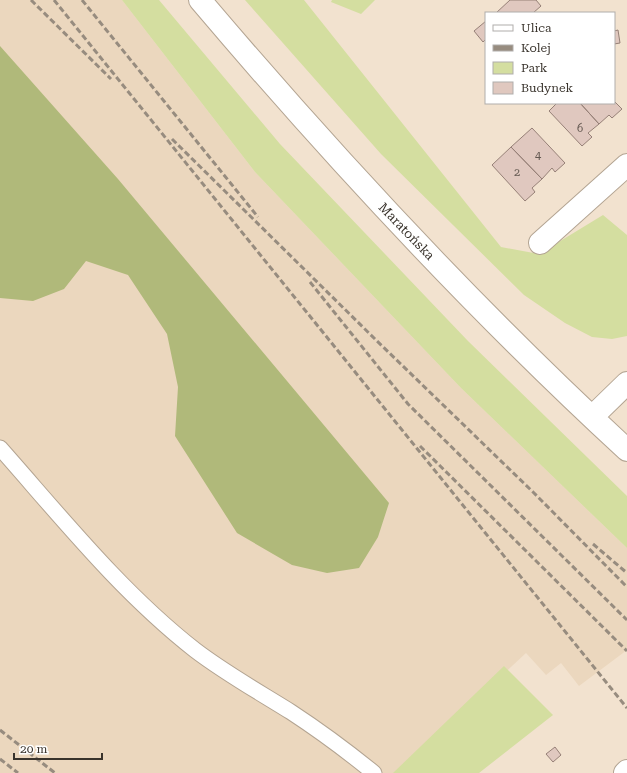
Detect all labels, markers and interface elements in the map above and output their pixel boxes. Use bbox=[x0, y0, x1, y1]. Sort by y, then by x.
legend bbox=[485, 12, 615, 104]
text: Ulica bbox=[521, 21, 552, 35]
text: Kolej bbox=[521, 41, 551, 55]
text: Park bbox=[521, 61, 548, 75]
text: Budynek bbox=[521, 81, 573, 95]
house number: 6 bbox=[577, 122, 583, 135]
house number: 4 bbox=[535, 149, 542, 162]
house number: 2 bbox=[514, 166, 520, 179]
street label: Maratońska bbox=[376, 200, 438, 263]
scale bar bbox=[14, 735, 102, 761]
text: 20 m bbox=[20, 742, 47, 756]

